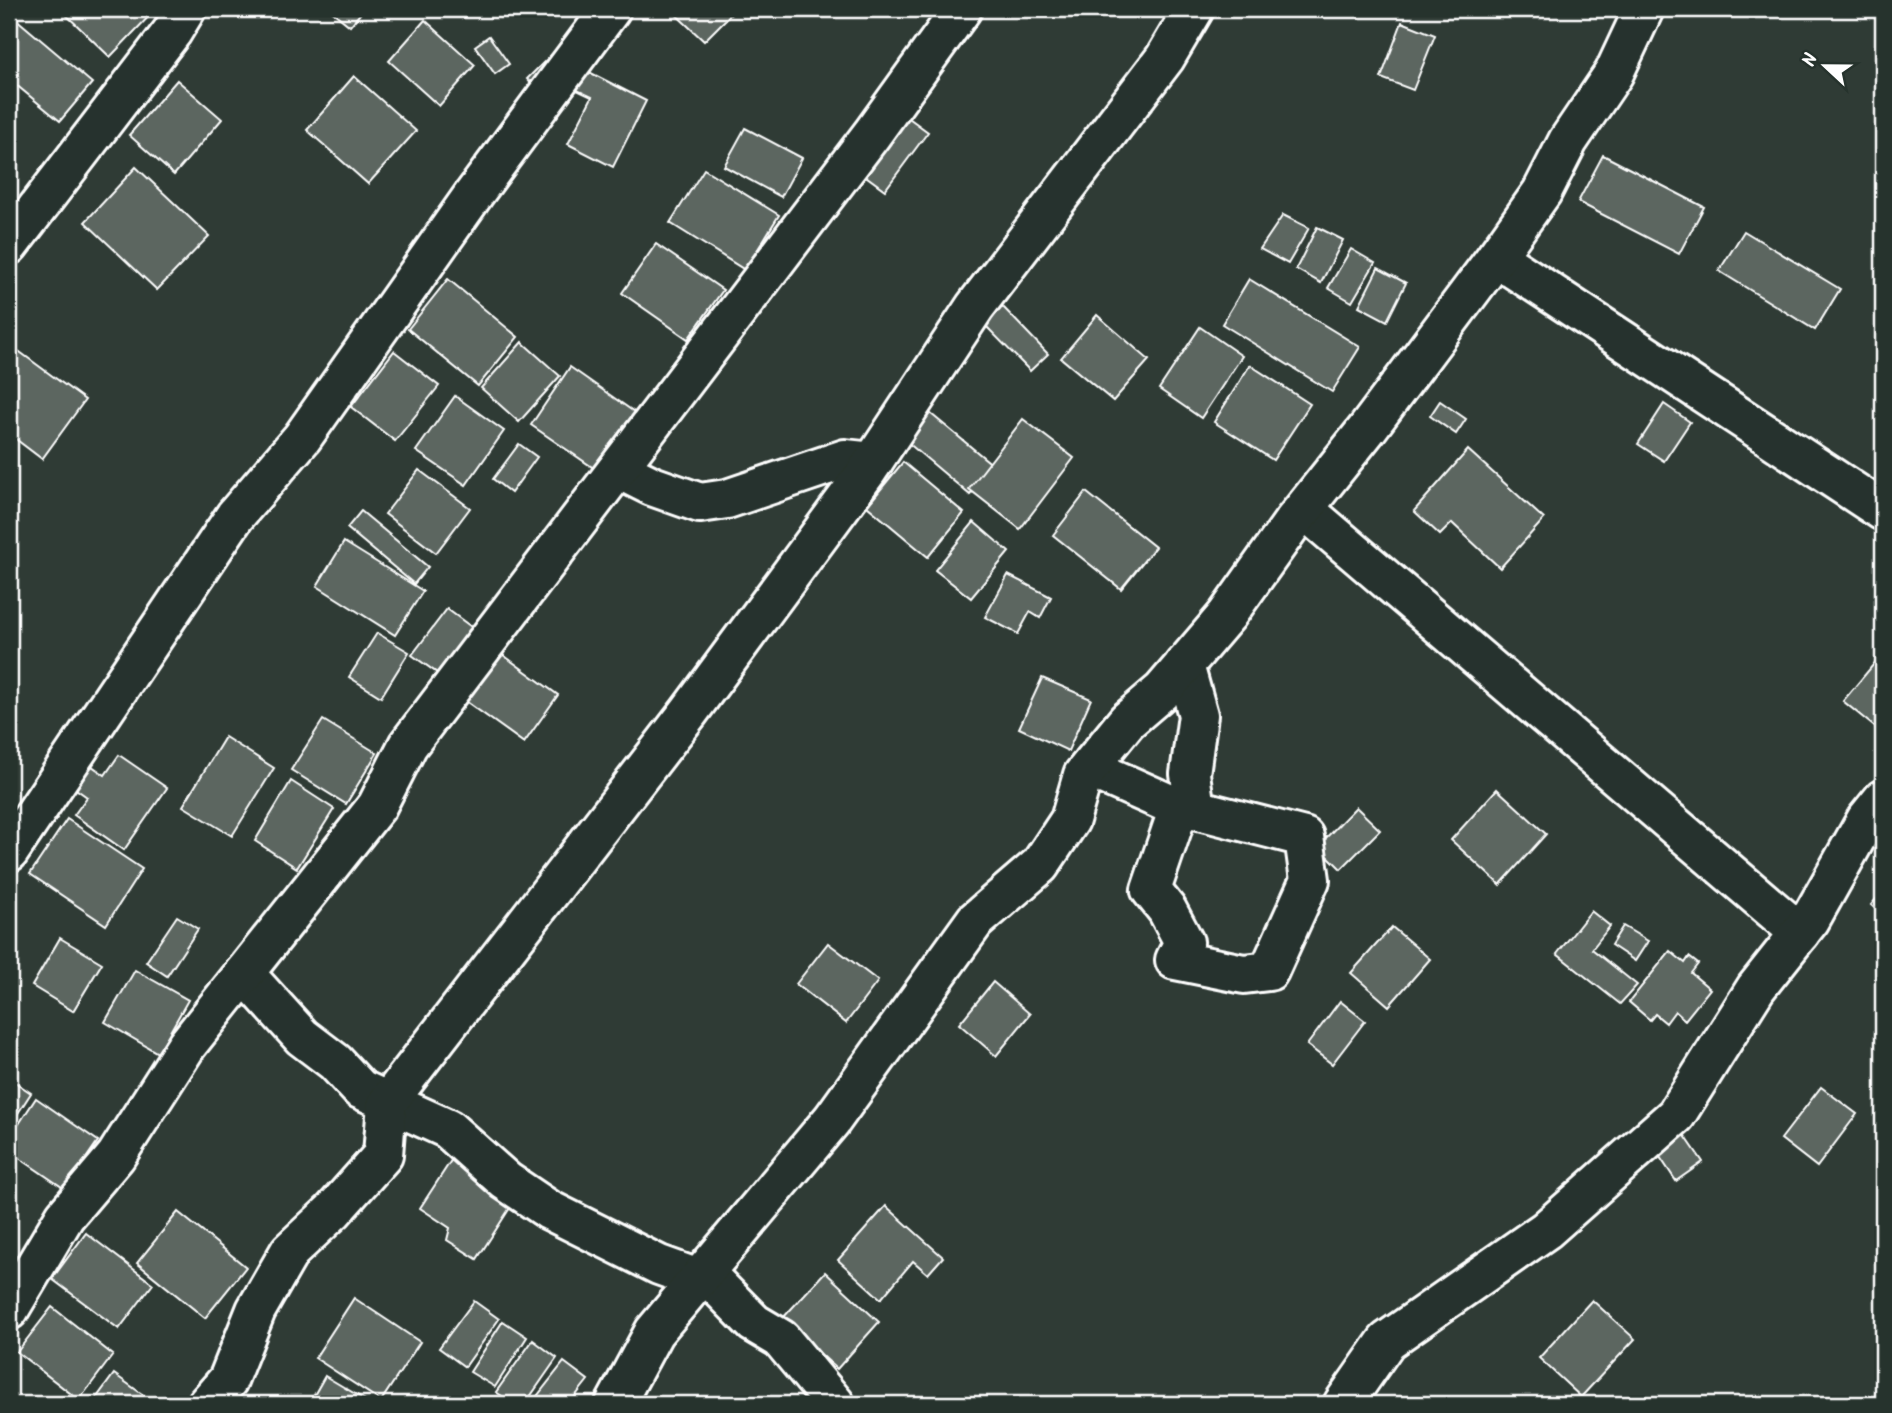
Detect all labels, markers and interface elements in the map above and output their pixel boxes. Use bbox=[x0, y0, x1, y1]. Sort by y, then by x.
north arrow bbox=[1790, 32, 1860, 102]
text: N bbox=[1795, 49, 1827, 72]

